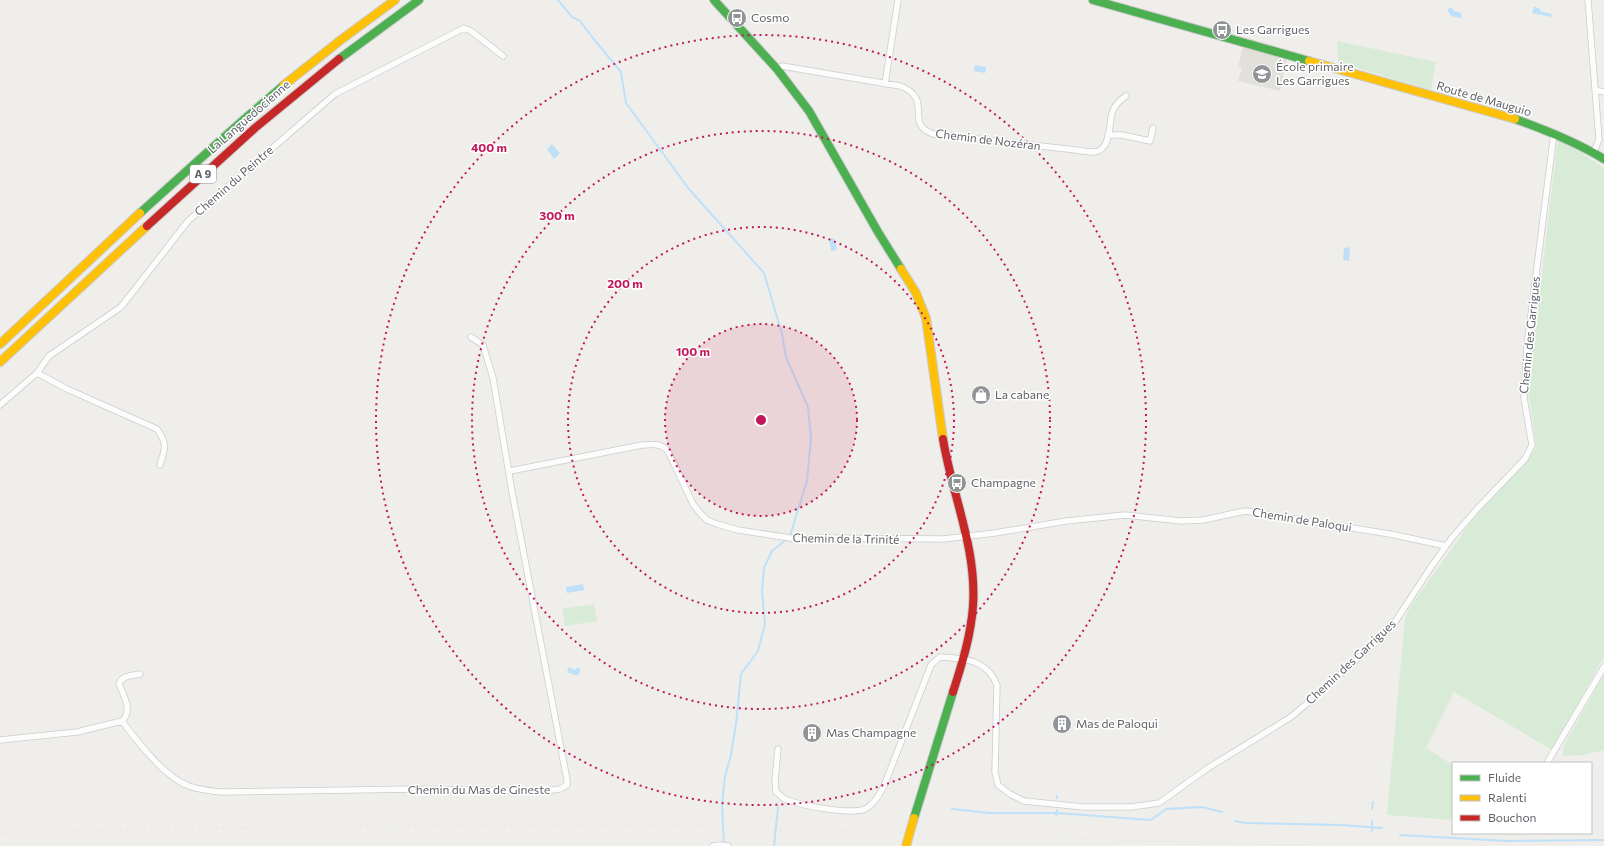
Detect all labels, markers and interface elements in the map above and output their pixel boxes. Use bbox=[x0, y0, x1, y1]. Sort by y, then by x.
bus stop icon: Cosmo bbox=[726, 7, 748, 29]
place label: Cosmo bbox=[751, 10, 789, 24]
bus stop icon: Les Garrigues bbox=[1211, 19, 1233, 41]
place label: Les Garrigues bbox=[1236, 22, 1310, 36]
place label: École primaire Les Garrigues bbox=[1276, 59, 1354, 87]
school or university icon: École primaire Les Garrigues bbox=[1251, 63, 1273, 85]
street label: La Languedocienne bbox=[204, 77, 292, 156]
street label: Route de Mauguio bbox=[1435, 78, 1533, 118]
street label: Chemin de Nozéran bbox=[935, 126, 1042, 152]
text: 400 m bbox=[471, 140, 507, 154]
street label: Chemin du Peintre bbox=[191, 142, 276, 218]
road number: A 9 bbox=[190, 165, 216, 183]
text: 300 m bbox=[539, 208, 575, 222]
text: 200 m bbox=[607, 276, 643, 290]
street label: Chemin des Garrigues bbox=[1516, 276, 1542, 394]
text: 100 m bbox=[676, 344, 710, 358]
shop icon: La cabane bbox=[970, 384, 992, 406]
place label: La cabane bbox=[995, 387, 1049, 401]
centre of rings bbox=[754, 413, 768, 427]
bus stop icon: Champagne bbox=[946, 472, 968, 494]
place label: Champagne bbox=[971, 475, 1036, 489]
street label: Chemin de Paloqui bbox=[1251, 504, 1353, 534]
street label: Chemin de la Trinité bbox=[792, 530, 900, 546]
street label: Chemin des Garrigues bbox=[1302, 616, 1398, 707]
building icon: Mas de Paloqui bbox=[1051, 713, 1073, 735]
place label: Mas de Paloqui bbox=[1076, 716, 1158, 730]
building icon: Mas Champagne bbox=[801, 722, 823, 744]
place label: Mas Champagne bbox=[826, 725, 916, 739]
legend bbox=[1452, 762, 1592, 834]
text: Fluide bbox=[1488, 770, 1521, 784]
street label: Chemin du Mas de Gineste bbox=[408, 782, 550, 796]
text: Ralenti bbox=[1488, 790, 1527, 804]
text: Bouchon bbox=[1488, 810, 1536, 824]

